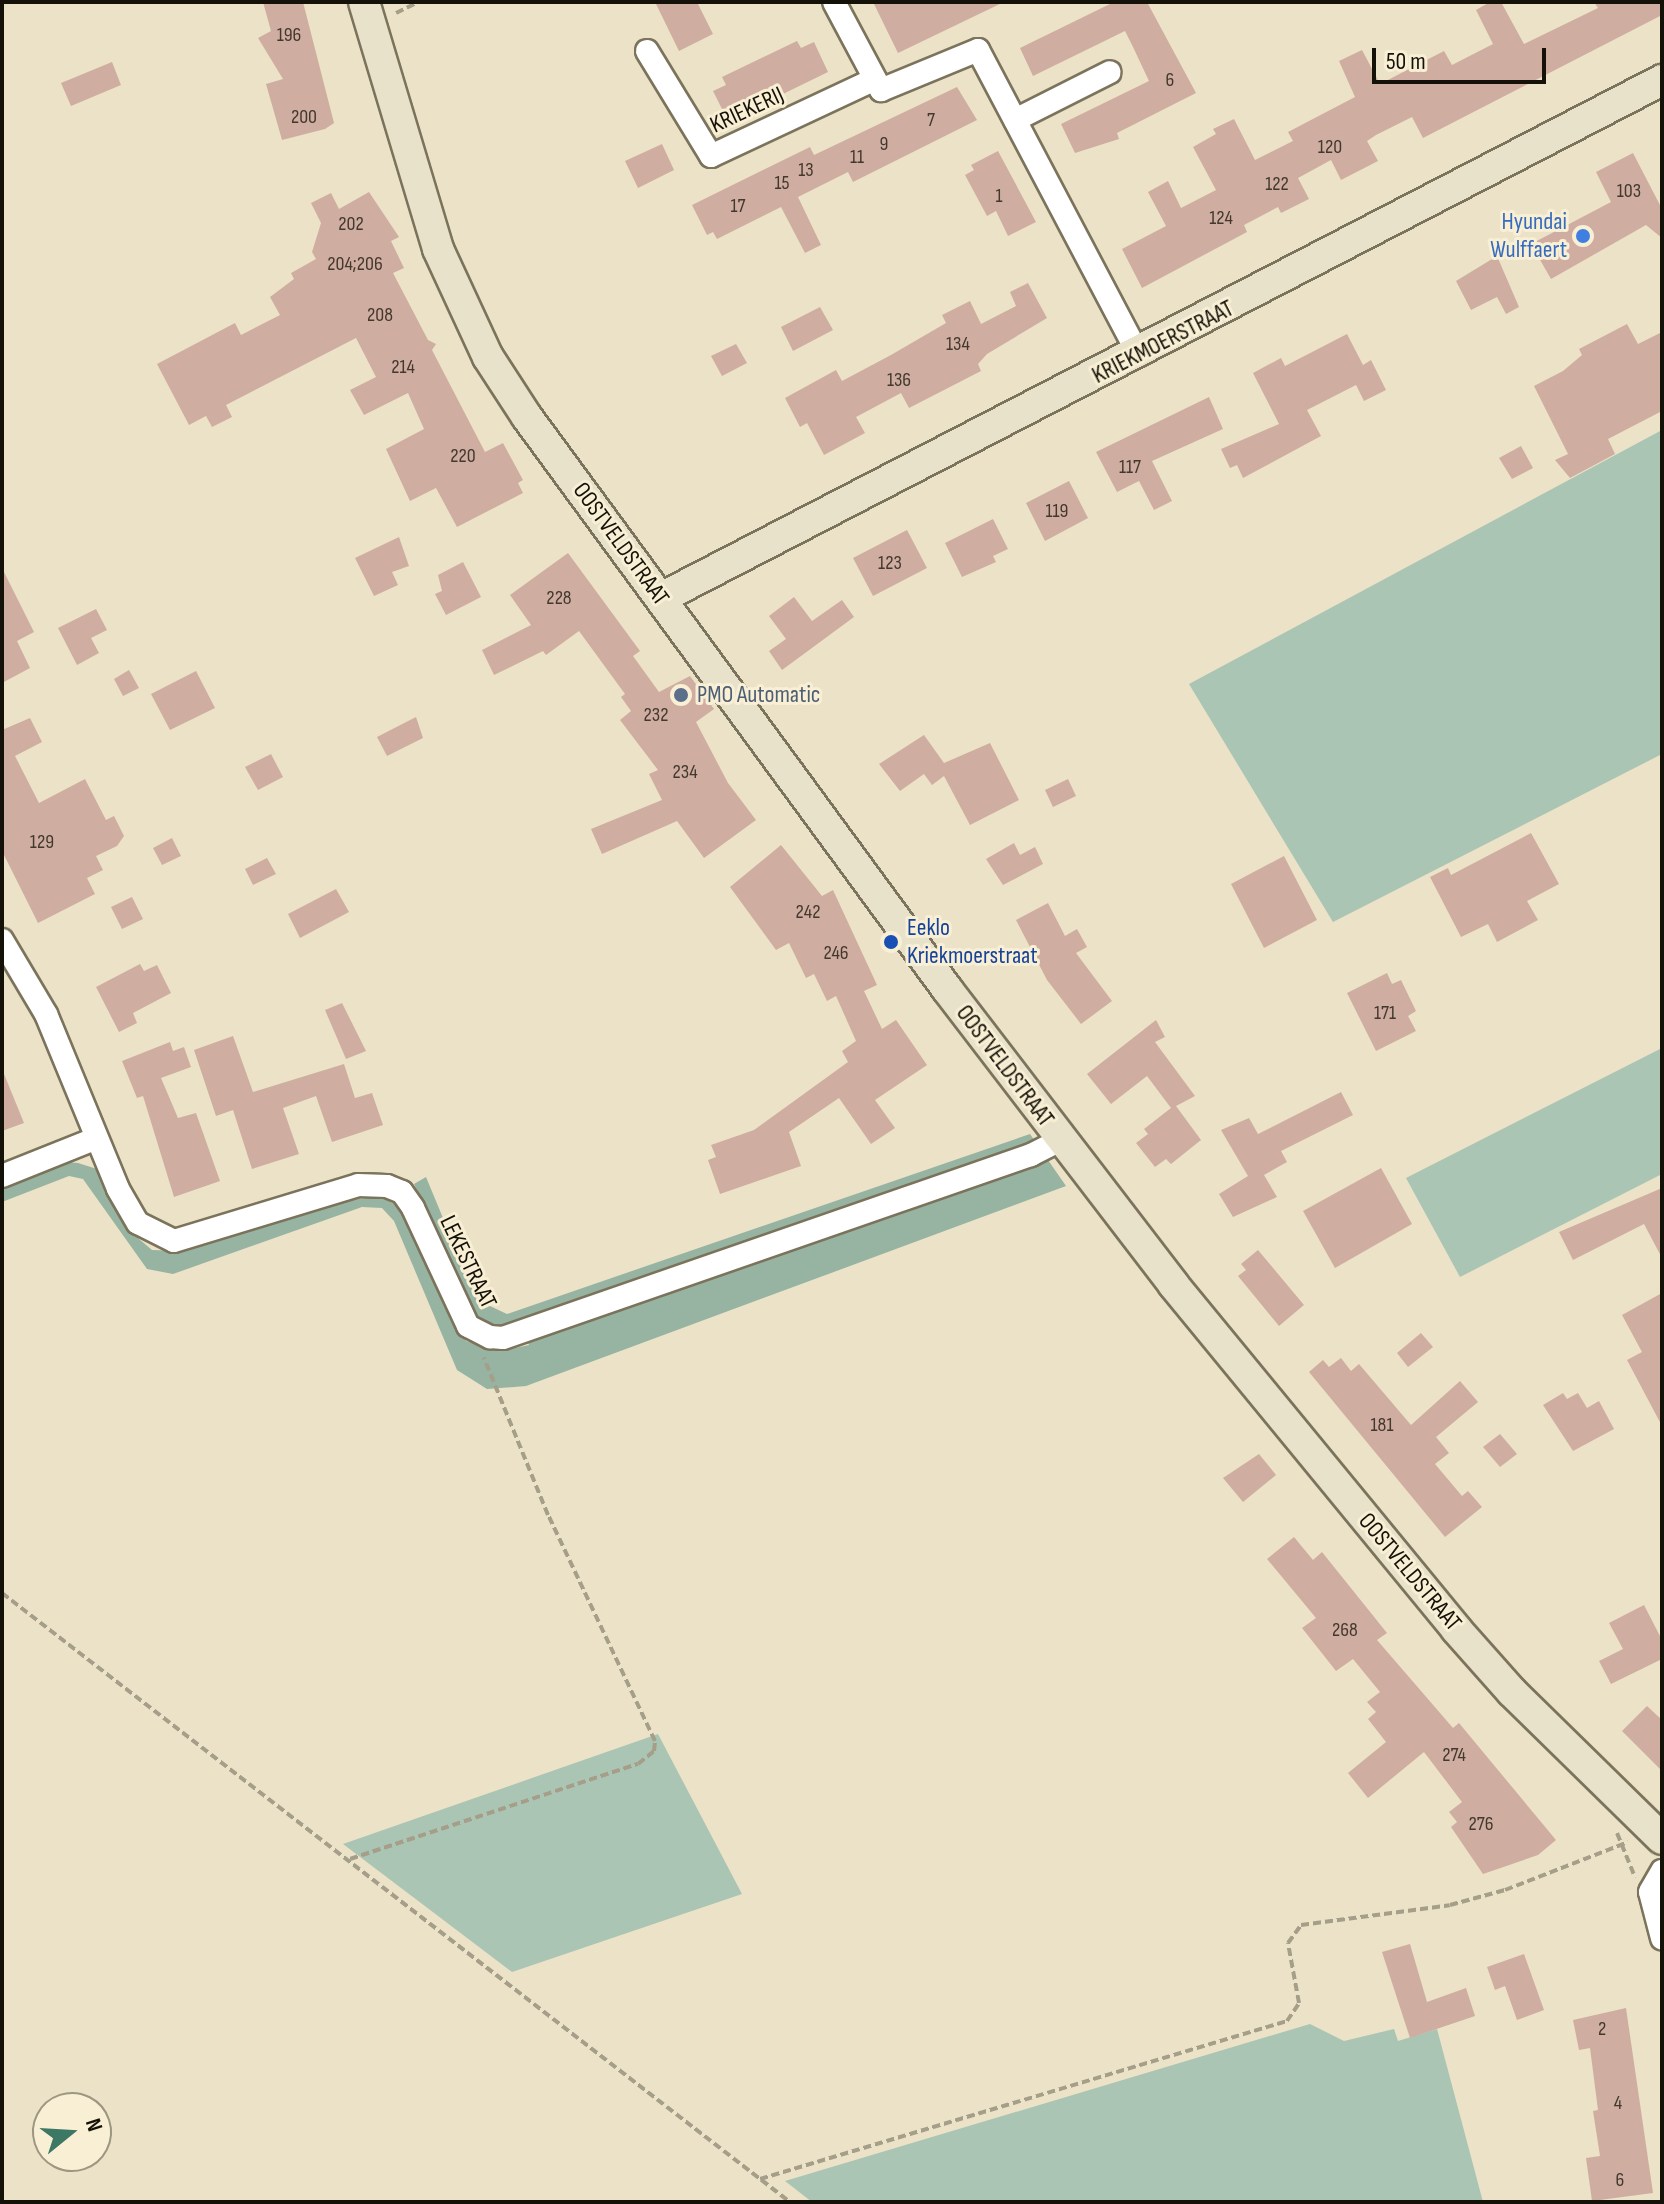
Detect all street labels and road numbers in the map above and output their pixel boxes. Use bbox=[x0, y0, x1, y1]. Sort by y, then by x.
street label: KRIEKERIJ bbox=[706, 80, 788, 140]
street label: KRIEKMOERSTRAAT bbox=[1087, 294, 1239, 390]
street label: OOSTVELDSTRAAT bbox=[567, 477, 675, 611]
street label: OOSTVELDSTRAAT bbox=[950, 999, 1060, 1133]
street label: LEKESTRAAT bbox=[433, 1211, 503, 1313]
street label: OOSTVELDSTRAAT bbox=[1352, 1507, 1468, 1637]

